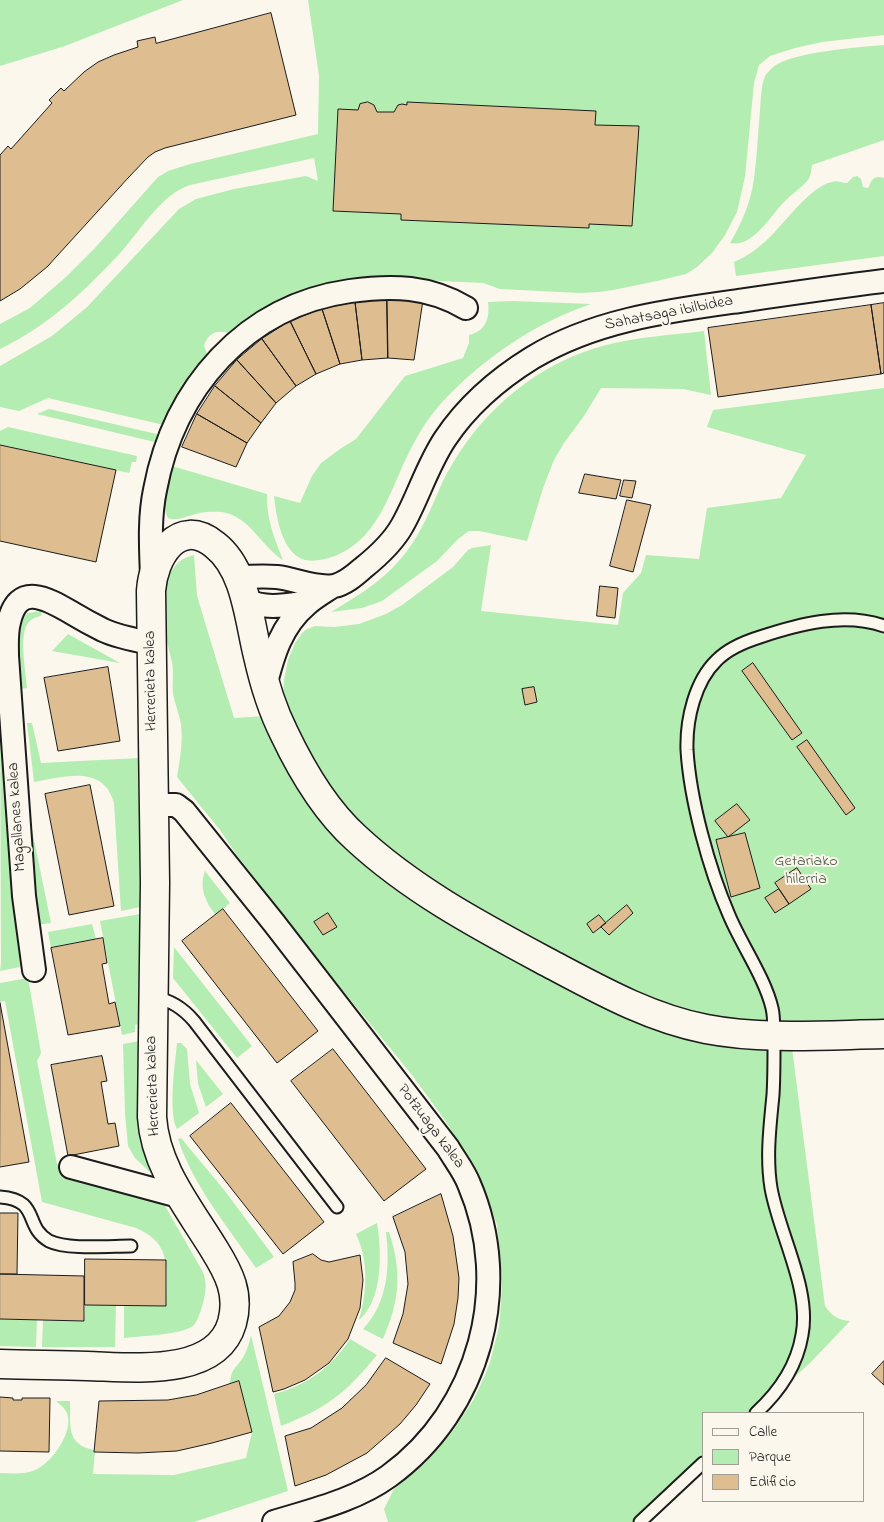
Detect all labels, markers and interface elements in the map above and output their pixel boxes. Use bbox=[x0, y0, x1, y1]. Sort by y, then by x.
street label: Sahatsaga ibilbidea bbox=[603, 292, 735, 336]
street label: Herrerieta kalea bbox=[142, 630, 162, 732]
street label: Magallanes kalea bbox=[5, 762, 31, 872]
park label: Getariako hilerria bbox=[774, 852, 838, 890]
street label: Herrerieta kalea bbox=[143, 1035, 165, 1137]
street label: Potzuaga kalea bbox=[392, 1081, 468, 1173]
legend bbox=[702, 1412, 864, 1502]
text: Calle bbox=[749, 1421, 777, 1443]
text: Parque bbox=[749, 1446, 791, 1468]
text: Edificio bbox=[749, 1471, 796, 1493]

